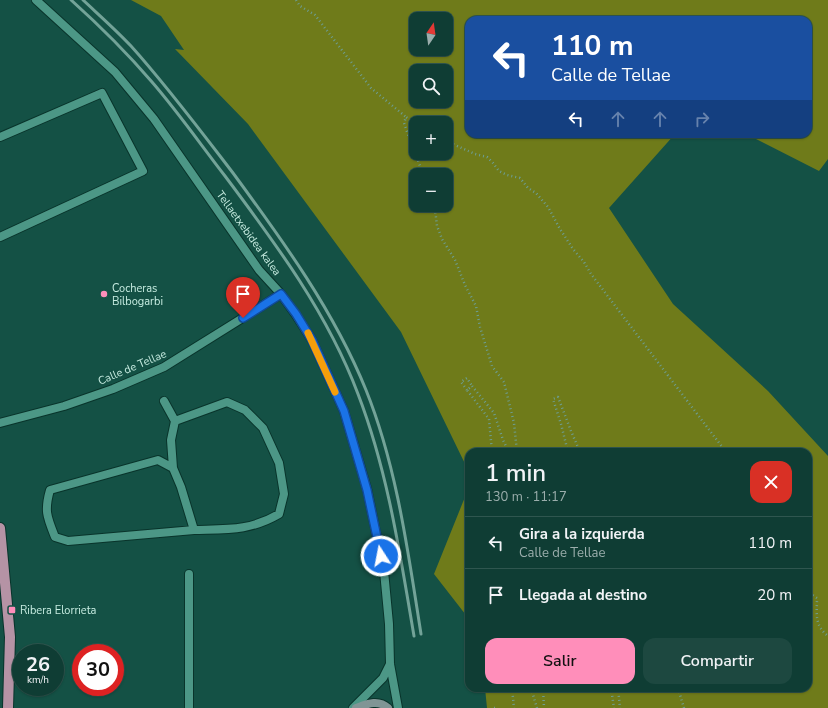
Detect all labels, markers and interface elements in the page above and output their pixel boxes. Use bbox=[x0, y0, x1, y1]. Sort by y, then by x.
north arrow bbox=[409, 12, 453, 56]
map controls bbox=[409, 12, 453, 212]
text: 110 m bbox=[551, 27, 634, 65]
icon: left bbox=[485, 32, 537, 84]
text: Calle de Tellae bbox=[551, 63, 671, 87]
button: search bbox=[409, 64, 453, 108]
icon: left bbox=[565, 108, 587, 130]
icon: ahead bbox=[607, 108, 629, 130]
icon: ahead bbox=[649, 108, 671, 130]
icon: right bbox=[691, 108, 713, 130]
button: + bbox=[409, 116, 453, 160]
button: − bbox=[409, 168, 453, 212]
street label: Tellaetxebidea kalea bbox=[213, 188, 285, 279]
pin bbox=[226, 277, 260, 318]
place label: Cocheras Bilbogarbi bbox=[112, 281, 163, 309]
icon: arrive bbox=[232, 283, 254, 305]
marker: Cocheras Bilbogarbi bbox=[99, 289, 109, 299]
street label: Calle de Tellae bbox=[96, 346, 169, 389]
text: 1 min bbox=[485, 457, 546, 489]
button: close bbox=[750, 461, 792, 503]
text: 130 m · 11:17 bbox=[485, 488, 567, 506]
text: Gira a la izquierda bbox=[519, 524, 645, 544]
icon: left bbox=[485, 532, 507, 554]
text: 110 m bbox=[748, 533, 792, 553]
position arrow bbox=[360, 535, 402, 577]
text: Calle de Tellae bbox=[519, 544, 605, 562]
icon: arrive bbox=[485, 584, 507, 606]
text: Llegada al destino bbox=[519, 585, 647, 605]
text: 20 m bbox=[757, 585, 792, 605]
place label: Ribera Elorrieta bbox=[20, 603, 97, 618]
marker: Ribera Elorrieta bbox=[7, 605, 17, 615]
button: Salir bbox=[485, 638, 635, 684]
button: Compartir bbox=[643, 638, 792, 684]
speed limit sign: 30 bbox=[72, 644, 124, 696]
text: 26 bbox=[26, 651, 50, 678]
text: km/h bbox=[27, 673, 49, 687]

